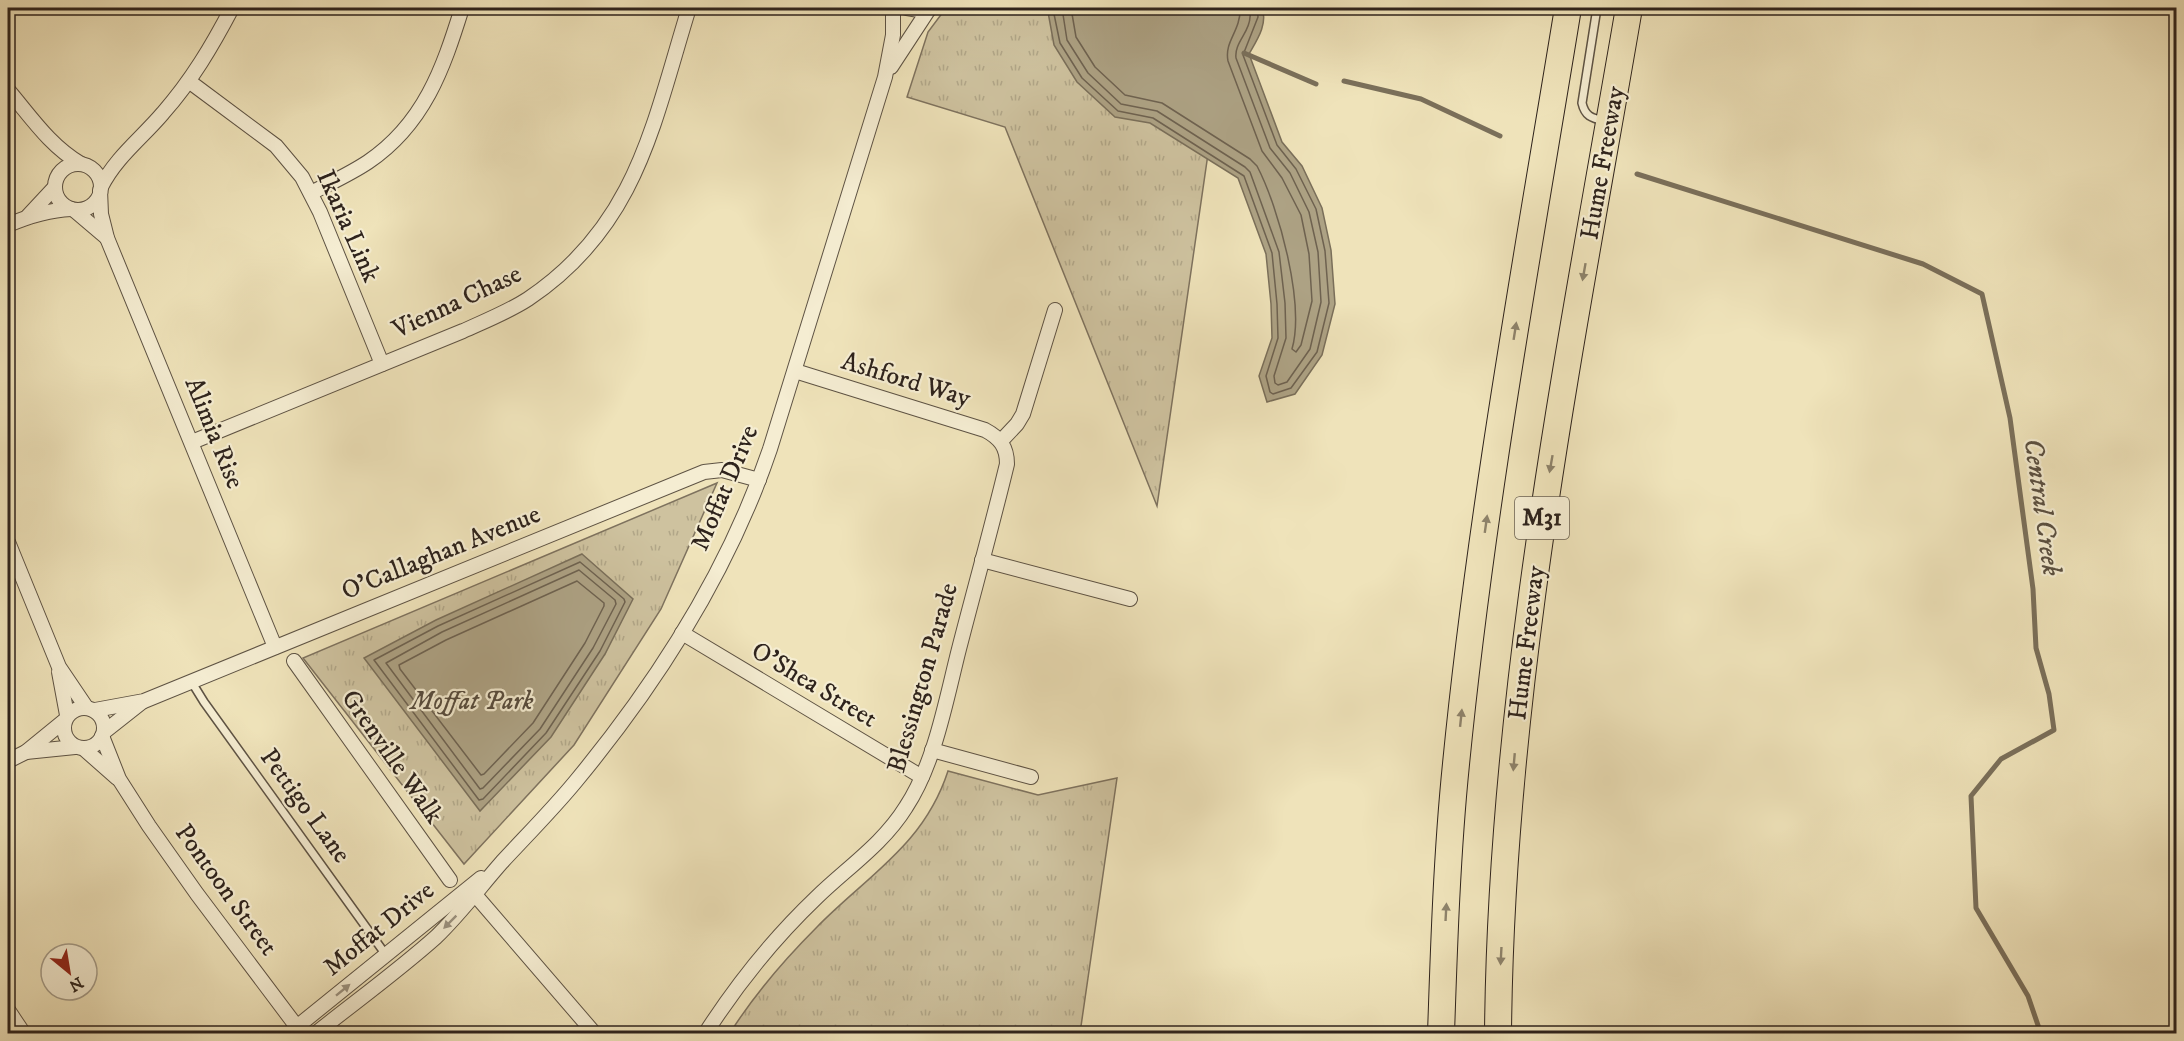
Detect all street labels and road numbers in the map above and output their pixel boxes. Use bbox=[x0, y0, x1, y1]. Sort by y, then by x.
street label: Hume Freeway bbox=[1573, 83, 1633, 242]
street label: Ikaria Link bbox=[309, 165, 387, 287]
street label: Vienna Chase bbox=[386, 258, 527, 347]
street label: Ashford Way bbox=[837, 345, 975, 415]
street label: Alimia Rise bbox=[177, 372, 251, 494]
street label: Moffat Drive bbox=[684, 420, 766, 556]
road number: M31 bbox=[1515, 497, 1569, 539]
street label: O'Callaghan Avenue bbox=[337, 498, 545, 608]
street label: Hume Freeway bbox=[1501, 563, 1553, 722]
street label: Blessington Parade bbox=[880, 579, 966, 777]
street label: O'Shea Street bbox=[745, 635, 883, 735]
street label: Grenville Walk bbox=[334, 684, 450, 830]
street label: Pettigo Lane bbox=[252, 742, 358, 870]
street label: Pontoon Street bbox=[167, 818, 285, 962]
street label: Moffat Drive bbox=[317, 874, 441, 984]

